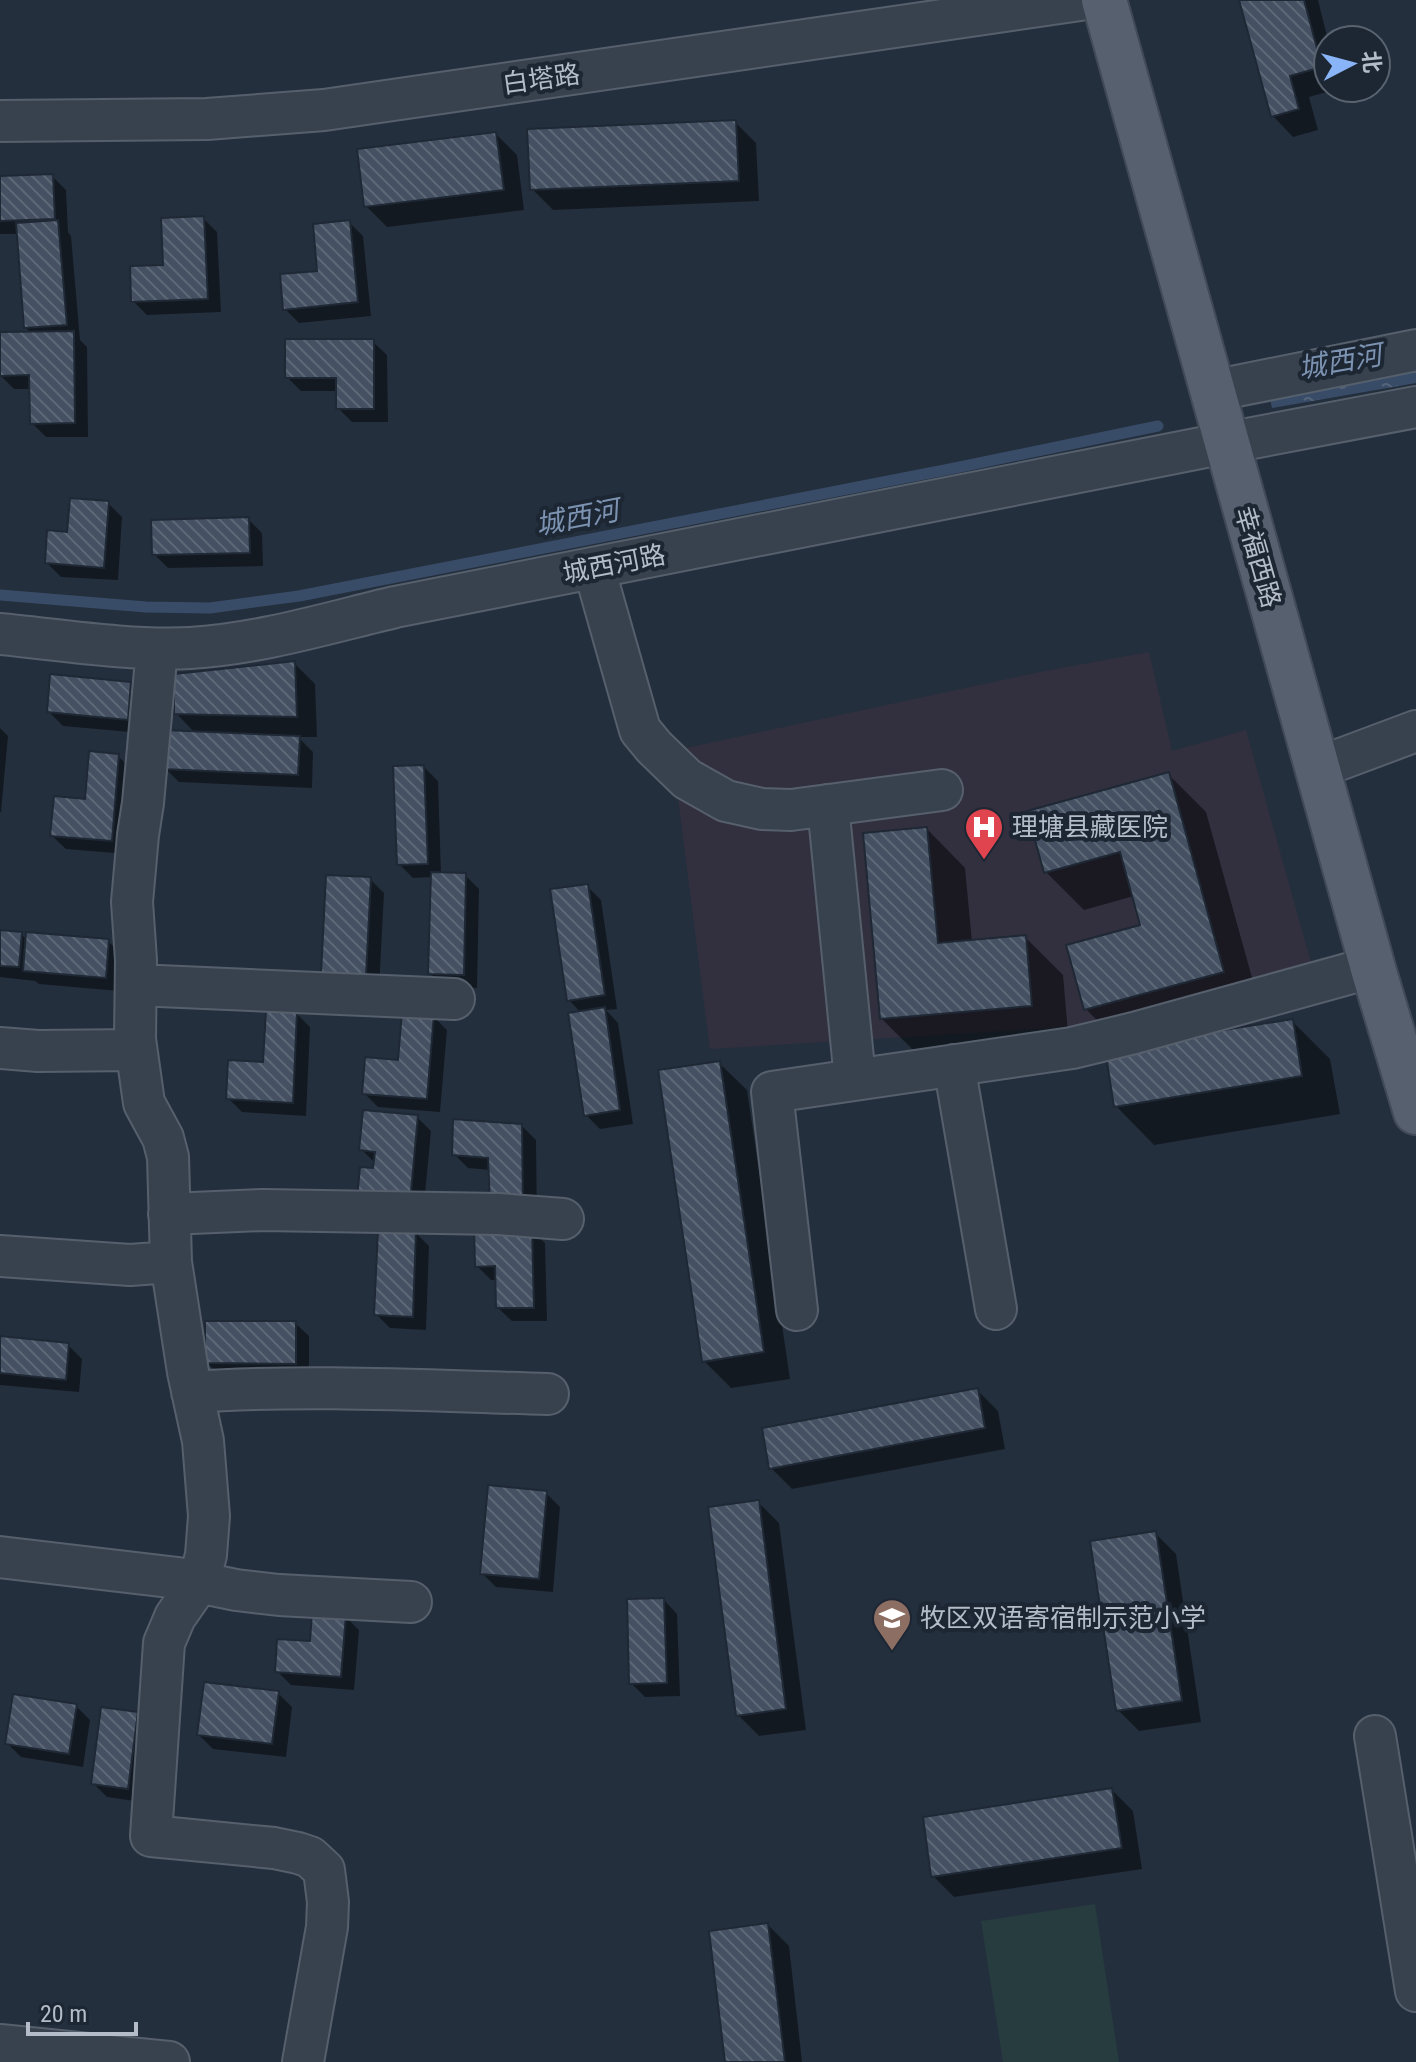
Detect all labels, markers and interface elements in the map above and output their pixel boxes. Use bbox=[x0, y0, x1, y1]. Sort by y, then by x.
north arrow bbox=[1312, 24, 1392, 104]
text: 北 bbox=[1358, 50, 1385, 74]
street label: 白塔路 bbox=[500, 59, 582, 99]
water label: 城西河 bbox=[1296, 337, 1389, 385]
water label: 城西河 bbox=[533, 492, 626, 542]
street label: 幸福西路 bbox=[1229, 503, 1287, 611]
street label: 城西河路 bbox=[560, 539, 668, 589]
hospital icon: 理塘县藏医院 bbox=[963, 806, 1005, 861]
place label: 理塘县藏医院 bbox=[1012, 812, 1168, 842]
school or university icon: 牧区双语寄宿制示范小学 bbox=[871, 1597, 913, 1652]
place label: 牧区双语寄宿制示范小学 bbox=[920, 1603, 1206, 1633]
scale bar bbox=[28, 1986, 136, 2036]
text: 20 m bbox=[40, 2000, 87, 2028]

